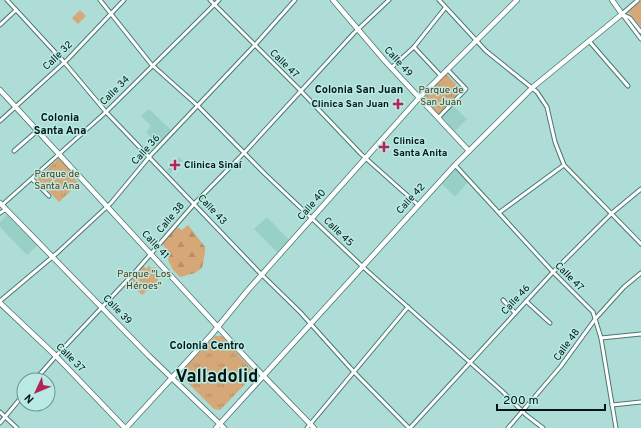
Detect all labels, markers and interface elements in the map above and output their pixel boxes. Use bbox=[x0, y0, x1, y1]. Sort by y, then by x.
street label: Calle 32 bbox=[40, 39, 76, 73]
street label: Calle 49 bbox=[381, 44, 415, 80]
street label: Calle 47 bbox=[267, 47, 301, 81]
street label: Calle 34 bbox=[97, 73, 133, 109]
district label: Colonia San Juan bbox=[315, 83, 403, 97]
park label: Parque de San Juan bbox=[418, 84, 464, 109]
place label: Clinica San Juan bbox=[311, 98, 389, 111]
marker: Clinica San Juan bbox=[392, 98, 404, 110]
district label: Colonia Santa Ana bbox=[34, 111, 86, 138]
street label: Calle 36 bbox=[129, 132, 163, 168]
place label: Clinica Santa Anita bbox=[393, 135, 447, 160]
marker: Clinica Santa Anita bbox=[378, 141, 390, 153]
marker: Clinica Sinaí bbox=[169, 159, 181, 171]
place label: Clinica Sinaí bbox=[184, 159, 243, 172]
park label: Parque de Santa Ana bbox=[34, 168, 80, 193]
street label: Calle 42 bbox=[394, 181, 428, 217]
street label: Calle 40 bbox=[295, 187, 329, 223]
street label: Calle 43 bbox=[195, 192, 229, 228]
street label: Calle 38 bbox=[154, 200, 188, 236]
street label: Calle 45 bbox=[320, 214, 356, 250]
street label: Calle 41 bbox=[138, 228, 172, 262]
street label: Calle 47 bbox=[552, 260, 586, 294]
park label: Parque "Los Héroes" bbox=[117, 268, 171, 293]
street label: Calle 46 bbox=[499, 282, 533, 318]
street label: Calle 39 bbox=[100, 292, 134, 328]
street label: Calle 48 bbox=[551, 326, 583, 364]
district label: Colonia Centro bbox=[170, 339, 244, 353]
street label: Calle 37 bbox=[53, 341, 87, 375]
district label: Valladolid bbox=[176, 366, 258, 389]
north arrow bbox=[16, 372, 56, 412]
scale bar bbox=[497, 386, 605, 412]
text: N bbox=[22, 391, 37, 406]
text: 200 m bbox=[503, 393, 539, 409]

